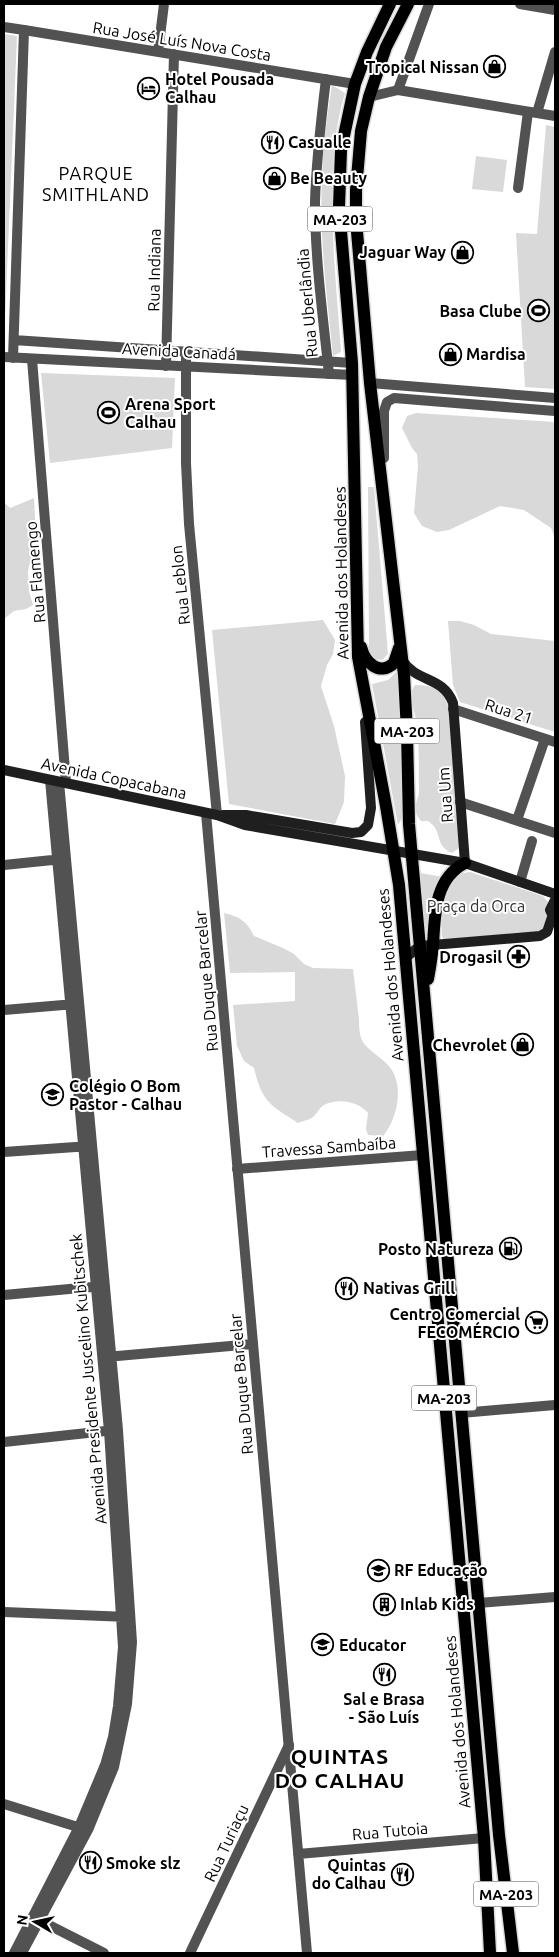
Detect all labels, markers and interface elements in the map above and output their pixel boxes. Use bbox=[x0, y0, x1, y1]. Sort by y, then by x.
street label: Rua José Luís Nova Costa bbox=[91, 18, 273, 64]
shop icon: Tropical Nissan bbox=[483, 55, 507, 79]
place label: Tropical Nissan bbox=[366, 58, 479, 76]
place label: Hotel Pousada Calhau bbox=[165, 70, 274, 106]
hotel icon: Hotel Pousada Calhau bbox=[137, 76, 161, 100]
restaurant icon: Casualle bbox=[260, 130, 284, 154]
place label: Casualle bbox=[288, 133, 352, 151]
district label: PARQUE SMITHLAND bbox=[42, 163, 150, 204]
shop icon: Be Beauty bbox=[262, 166, 286, 190]
place label: Be Beauty bbox=[290, 169, 368, 187]
road number: MA-203 bbox=[308, 206, 372, 232]
street label: Rua Indiana bbox=[144, 228, 164, 312]
shop icon: Jaguar Way bbox=[450, 240, 474, 264]
place label: Jaguar Way bbox=[359, 243, 446, 261]
street label: Rua Uberlândia bbox=[293, 248, 321, 358]
sports icon: Basa Clube bbox=[526, 299, 550, 323]
place label: Basa Clube bbox=[439, 302, 522, 320]
street label: Avenida Canadá bbox=[122, 339, 236, 363]
shop icon: Mardisa bbox=[438, 342, 462, 366]
place label: Mardisa bbox=[466, 345, 526, 363]
place label: Arena Sport Calhau bbox=[125, 395, 216, 431]
sports icon: Arena Sport Calhau bbox=[97, 401, 121, 425]
street label: Avenida dos Holandeses bbox=[330, 486, 352, 660]
street label: Rua Flamengo bbox=[22, 520, 48, 624]
street label: Rua Leblon bbox=[167, 544, 193, 626]
street label: Rua 21 bbox=[483, 695, 535, 727]
road number: MA-203 bbox=[374, 718, 440, 744]
street label: Avenida Copacabana bbox=[40, 754, 188, 802]
street label: Rua Um bbox=[434, 767, 456, 823]
street label: Avenida dos Holandeses bbox=[373, 888, 407, 1062]
park label: Praça da Orca bbox=[427, 897, 525, 915]
street label: Rua Duque Barcelar bbox=[191, 910, 221, 1052]
pharmacy icon: Drogasil bbox=[506, 945, 530, 969]
place label: Drogasil bbox=[439, 948, 502, 966]
shop icon: Chevrolet bbox=[511, 1033, 535, 1057]
place label: Chevrolet bbox=[433, 1036, 507, 1054]
place label: Colégio O Bom Pastor - Calhau bbox=[69, 1077, 182, 1113]
school or university icon: Colégio O Bom Pastor - Calhau bbox=[41, 1083, 65, 1107]
street label: Travessa Sambaíba bbox=[261, 1133, 397, 1161]
street label: Avenida Presidente Juscelino Kubitschek bbox=[66, 1233, 110, 1525]
fuel station icon: Posto Natureza bbox=[498, 1237, 522, 1261]
place label: Posto Natureza bbox=[378, 1240, 494, 1258]
restaurant icon: Nativas Grill bbox=[335, 1276, 359, 1300]
place label: Nativas Grill bbox=[363, 1279, 455, 1297]
place label: Centro Comercial FECOMÉRCIO bbox=[390, 1305, 520, 1341]
supermarket icon: Centro Comercial FECOMÉRCIO bbox=[524, 1311, 548, 1335]
street label: Rua Duque Barcelar bbox=[226, 1313, 256, 1455]
road number: MA-203 bbox=[412, 1386, 476, 1410]
school or university icon: RF Educação bbox=[366, 1558, 390, 1582]
place label: RF Educação bbox=[394, 1561, 488, 1580]
building icon: Inlab Kids bbox=[372, 1592, 396, 1616]
place label: Inlab Kids bbox=[400, 1595, 474, 1613]
school or university icon: Educator bbox=[311, 1633, 335, 1657]
street label: Avenida dos Holandeses bbox=[440, 1635, 474, 1809]
place label: Educator bbox=[339, 1636, 407, 1654]
restaurant icon: Sal e Brasa - São Luís bbox=[372, 1663, 396, 1687]
place label: Sal e Brasa - São Luís bbox=[343, 1690, 425, 1726]
district label: QUINTAS DO CALHAU bbox=[275, 1744, 405, 1792]
street label: Rua Turiaçu bbox=[200, 1801, 252, 1885]
street label: Rua Tutoia bbox=[351, 1819, 429, 1843]
restaurant icon: Smoke slz bbox=[78, 1851, 102, 1875]
place label: Smoke slz bbox=[106, 1854, 181, 1872]
place label: Quintas do Calhau bbox=[312, 1856, 386, 1892]
restaurant icon: Quintas do Calhau bbox=[390, 1862, 414, 1886]
road number: MA-203 bbox=[474, 1882, 538, 1906]
north arrow bbox=[10, 1897, 60, 1947]
text: N bbox=[13, 1914, 31, 1926]

